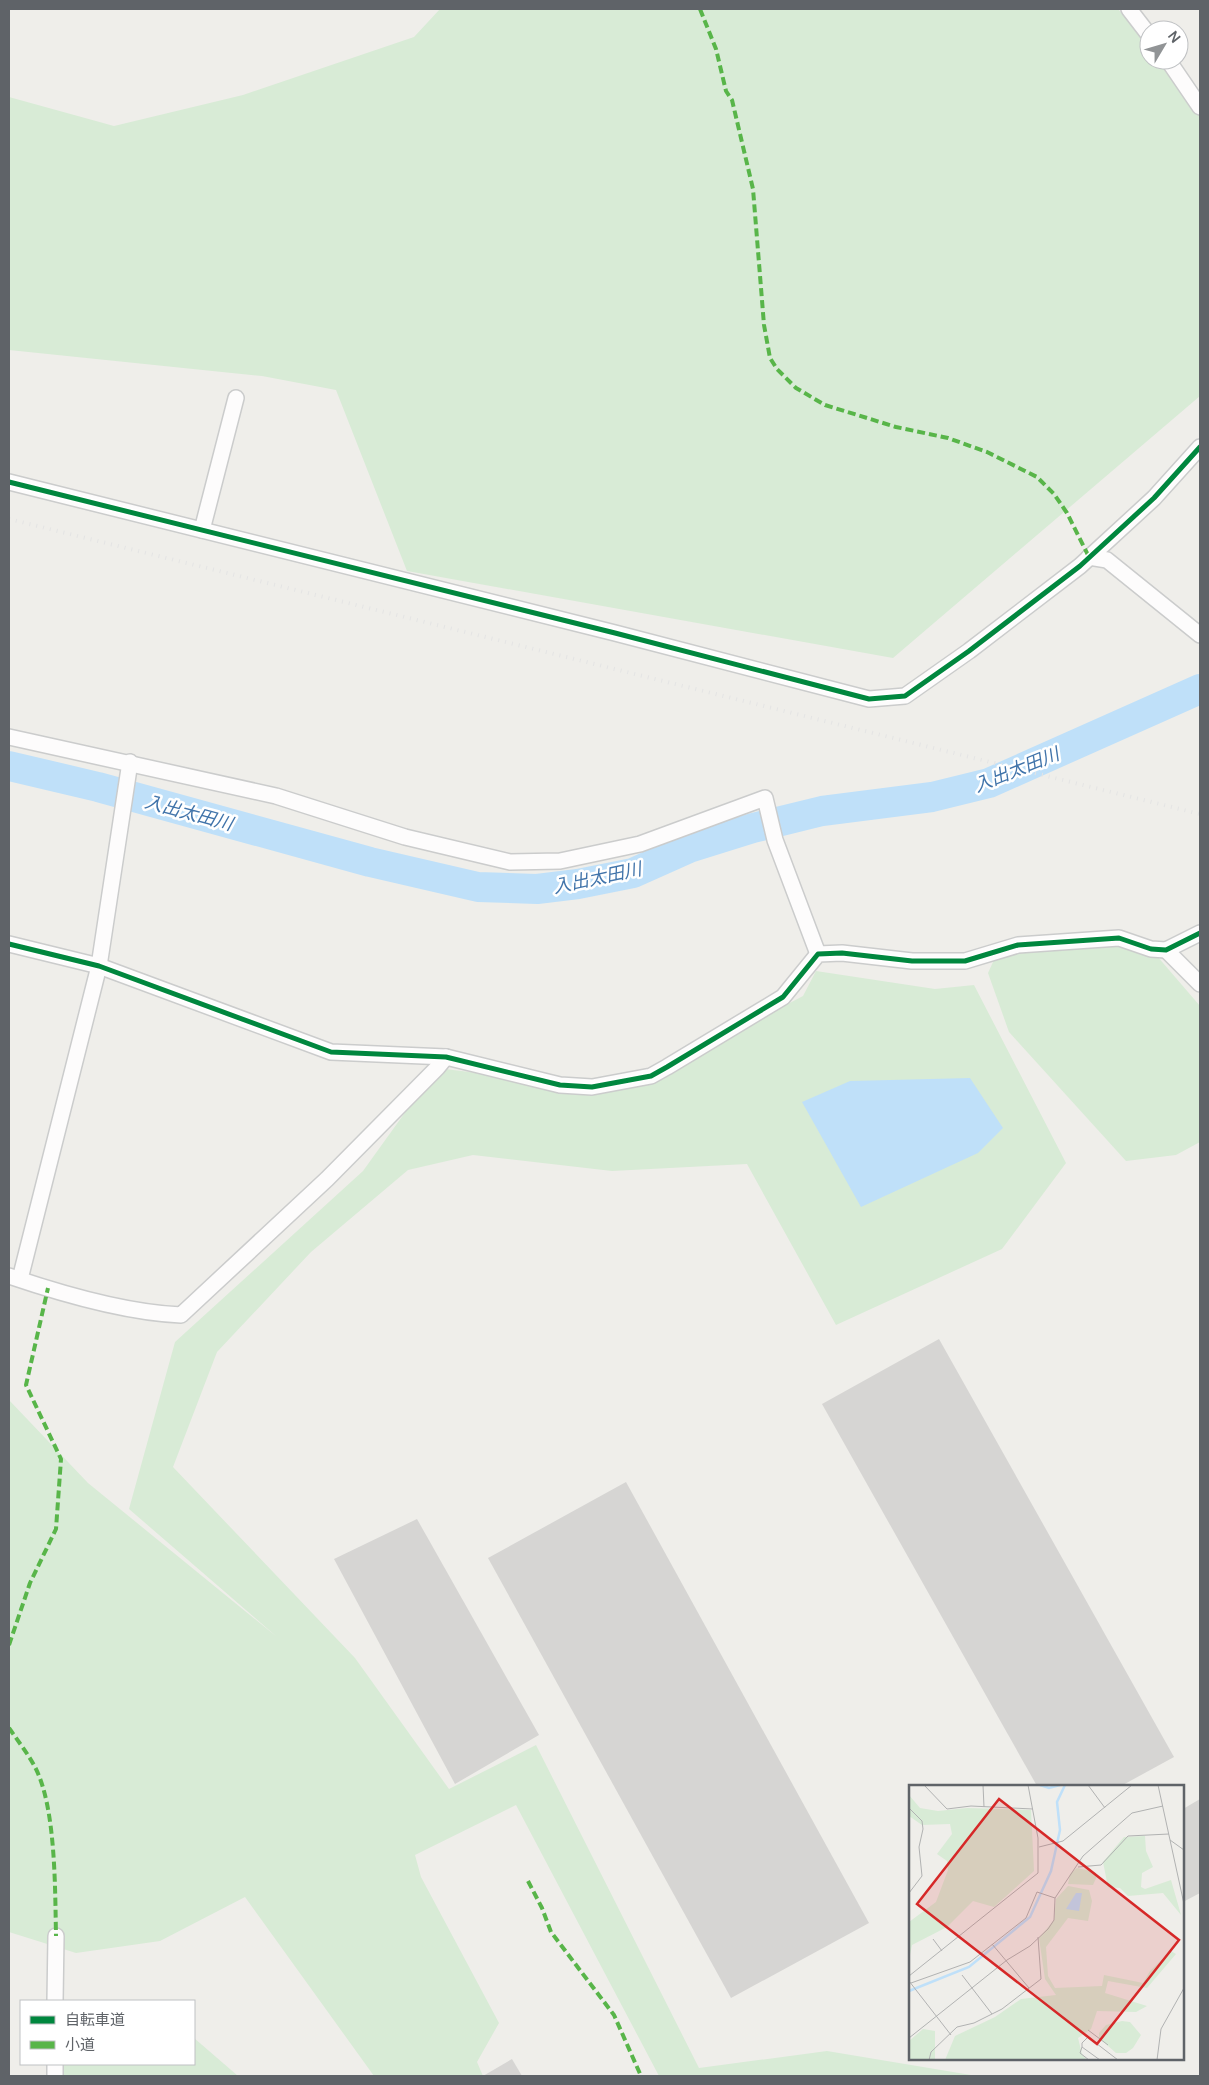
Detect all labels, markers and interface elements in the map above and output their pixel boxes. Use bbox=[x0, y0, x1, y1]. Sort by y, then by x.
north arrow bbox=[1139, 20, 1189, 70]
text: N bbox=[1164, 27, 1185, 47]
water label: 入出太田川 bbox=[970, 740, 1064, 797]
water label: 入出太田川 bbox=[142, 789, 238, 836]
water label: 入出太田川 bbox=[550, 855, 645, 898]
inset map bbox=[909, 1785, 1184, 2060]
legend bbox=[20, 2000, 195, 2065]
text: 自転車道 bbox=[65, 2009, 125, 2030]
text: 小道 bbox=[65, 2034, 95, 2055]

